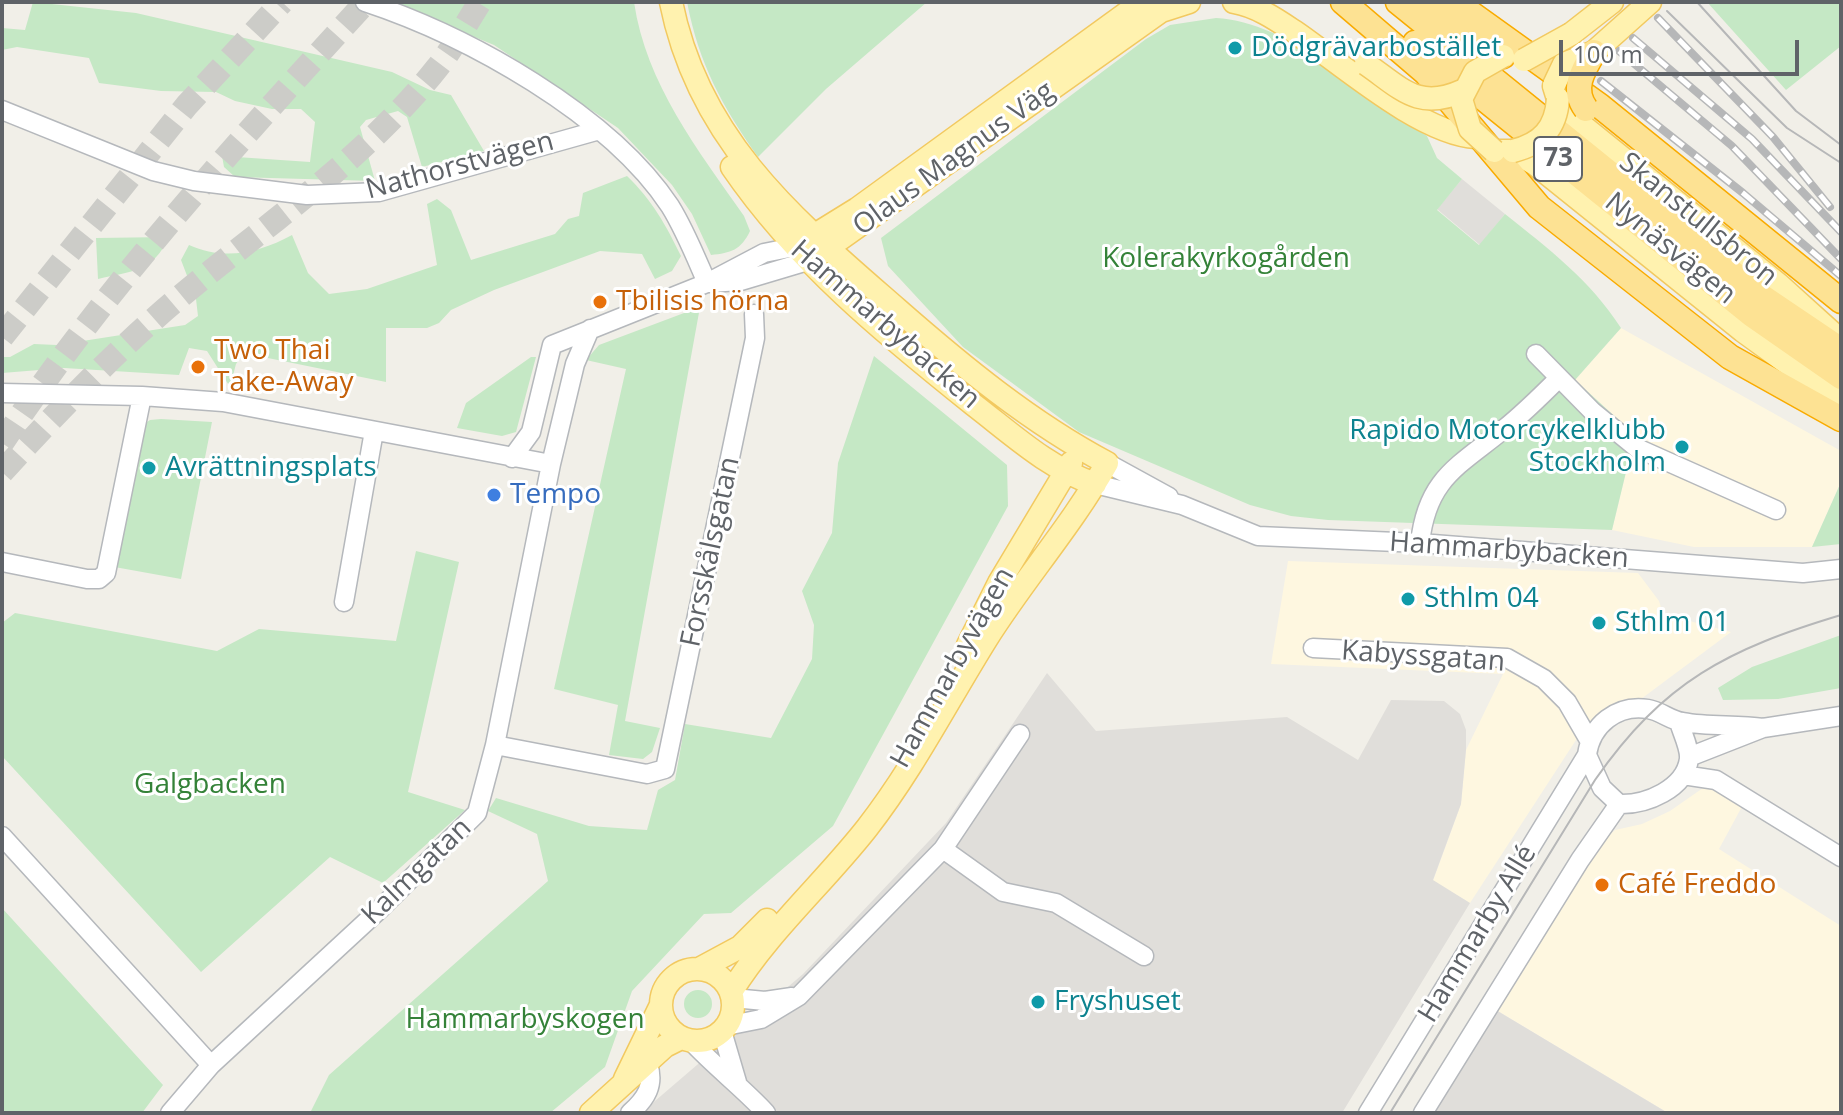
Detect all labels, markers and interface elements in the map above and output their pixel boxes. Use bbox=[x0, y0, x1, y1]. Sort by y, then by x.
scale bar bbox=[1563, 24, 1803, 74]
place label: Dödgrävarbostället bbox=[1251, 31, 1501, 65]
text: 100 m bbox=[1573, 37, 1643, 70]
marker: Dödgrävarbostället bbox=[1226, 39, 1244, 57]
street label: Olaus Magnus Väg bbox=[847, 75, 1061, 243]
street label: Nathorstvägen bbox=[362, 125, 558, 207]
road number: 73 bbox=[1534, 137, 1582, 181]
street label: Skanstullsbron bbox=[1612, 146, 1784, 294]
street label: Nynäsvägen bbox=[1598, 186, 1742, 312]
street label: Hammarbybacken bbox=[783, 234, 987, 416]
park label: Kolerakyrkogården bbox=[1102, 242, 1350, 276]
place label: Tbilisis hörna bbox=[616, 285, 789, 319]
marker: Tbilisis hörna bbox=[591, 293, 609, 311]
place label: Two Thai Take-Away bbox=[214, 334, 353, 400]
marker: Two Thai Take-Away bbox=[189, 358, 207, 376]
place label: Rapido Motorcykelklubb Stockholm bbox=[1349, 414, 1666, 480]
marker: Rapido Motorcykelklubb Stockholm bbox=[1673, 438, 1691, 456]
place label: Avrättningsplats bbox=[165, 451, 377, 485]
street label: Forsskålsgatan bbox=[674, 454, 748, 650]
marker: Avrättningsplats bbox=[140, 459, 158, 477]
place label: Tempo bbox=[510, 478, 601, 512]
marker: Tempo bbox=[485, 486, 503, 504]
street label: Hammarbybacken bbox=[1388, 526, 1630, 576]
street label: Hammarbyvägen bbox=[884, 562, 1022, 774]
place label: Sthlm 04 bbox=[1424, 582, 1539, 616]
marker: Sthlm 04 bbox=[1399, 590, 1417, 608]
place label: Sthlm 01 bbox=[1615, 606, 1730, 640]
marker: Sthlm 01 bbox=[1590, 614, 1608, 632]
street label: Kabyssgatan bbox=[1340, 635, 1506, 679]
park label: Galgbacken bbox=[134, 768, 286, 802]
street label: Kalmgatan bbox=[355, 812, 479, 932]
street label: Hammarby Allé bbox=[1412, 839, 1544, 1029]
place label: Café Freddo bbox=[1618, 868, 1776, 902]
marker: Café Freddo bbox=[1593, 876, 1611, 894]
place label: Fryshuset bbox=[1054, 985, 1181, 1019]
marker: Fryshuset bbox=[1029, 993, 1047, 1011]
park label: Hammarbyskogen bbox=[405, 1003, 645, 1037]

